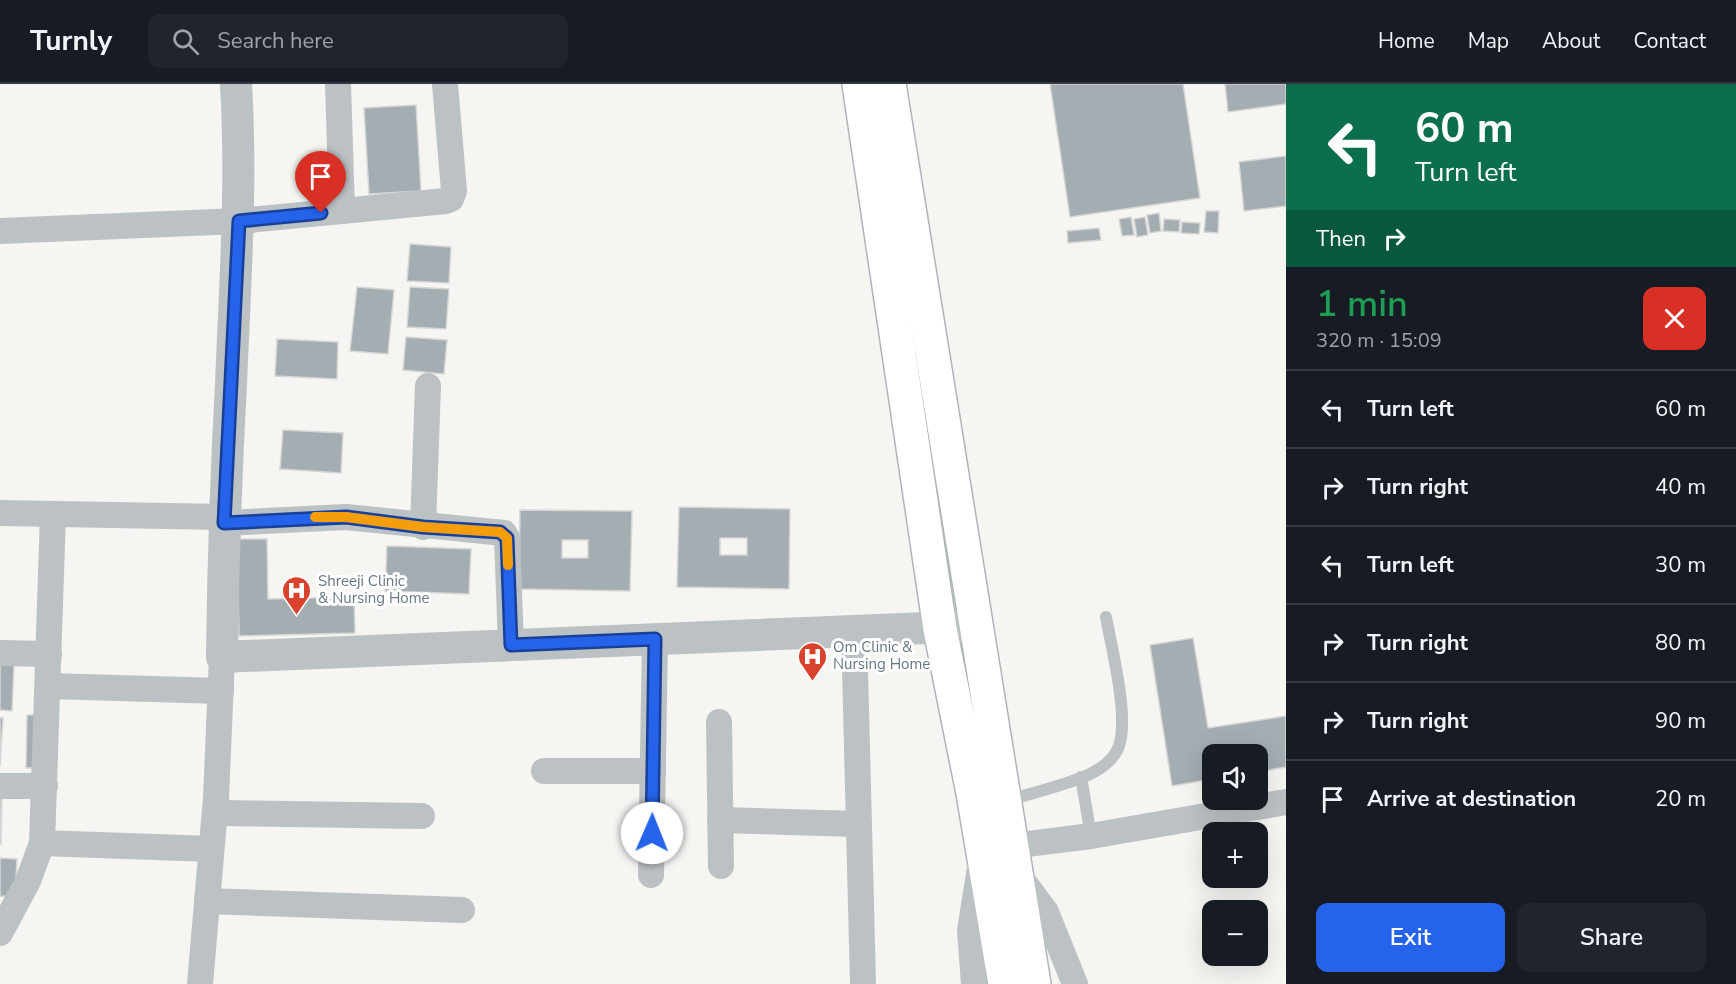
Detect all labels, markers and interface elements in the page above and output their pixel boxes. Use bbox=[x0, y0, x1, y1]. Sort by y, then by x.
search box bbox=[148, 14, 568, 68]
text: Turnly bbox=[30, 22, 112, 60]
icon: search bbox=[169, 25, 202, 58]
text: Search here bbox=[217, 26, 334, 56]
text: Home bbox=[1378, 27, 1435, 55]
text: Map bbox=[1468, 27, 1509, 55]
text: About bbox=[1542, 27, 1600, 55]
text: Contact bbox=[1633, 27, 1706, 55]
text: 60 m bbox=[1415, 100, 1514, 157]
icon: left bbox=[1316, 108, 1394, 186]
pin bbox=[295, 151, 346, 213]
text: Turn left bbox=[1415, 154, 1516, 191]
icon: arrive bbox=[304, 160, 337, 193]
icon: right bbox=[1378, 222, 1411, 255]
text: Then bbox=[1316, 224, 1366, 254]
text: 1 min bbox=[1316, 280, 1408, 329]
button: close bbox=[1643, 287, 1706, 350]
text: 320 m · 15:09 bbox=[1316, 327, 1442, 354]
icon: left bbox=[1316, 393, 1349, 426]
text: Turn left bbox=[1367, 394, 1454, 424]
text: 60 m bbox=[1655, 394, 1706, 424]
icon: right bbox=[1316, 471, 1349, 504]
text: Turn right bbox=[1367, 472, 1468, 502]
text: 40 m bbox=[1655, 472, 1706, 502]
icon: left bbox=[1316, 549, 1349, 582]
text: Turn left bbox=[1367, 550, 1454, 580]
text: 30 m bbox=[1655, 550, 1706, 580]
place label: Shreeji Clinic & Nursing Home bbox=[318, 571, 430, 608]
hospital icon: Shreeji Clinic & Nursing Home bbox=[281, 574, 313, 616]
icon: right bbox=[1316, 627, 1349, 660]
text: Turn right bbox=[1367, 628, 1468, 658]
text: 80 m bbox=[1655, 628, 1706, 658]
place label: Om Clinic & Nursing Home bbox=[833, 637, 930, 674]
hospital icon: Om Clinic & Nursing Home bbox=[796, 640, 828, 682]
icon: right bbox=[1316, 705, 1349, 738]
text: Turn right bbox=[1367, 706, 1468, 736]
text: 90 m bbox=[1655, 706, 1706, 736]
map controls bbox=[1202, 744, 1268, 966]
button: sound bbox=[1202, 744, 1268, 810]
icon: arrive bbox=[1316, 783, 1349, 816]
text: Arrive at destination bbox=[1367, 784, 1576, 814]
text: 20 m bbox=[1655, 784, 1706, 814]
position arrow bbox=[620, 801, 684, 865]
button: + bbox=[1202, 822, 1268, 888]
button: − bbox=[1202, 900, 1268, 966]
button: Exit bbox=[1316, 903, 1505, 972]
button: Share bbox=[1517, 903, 1706, 972]

